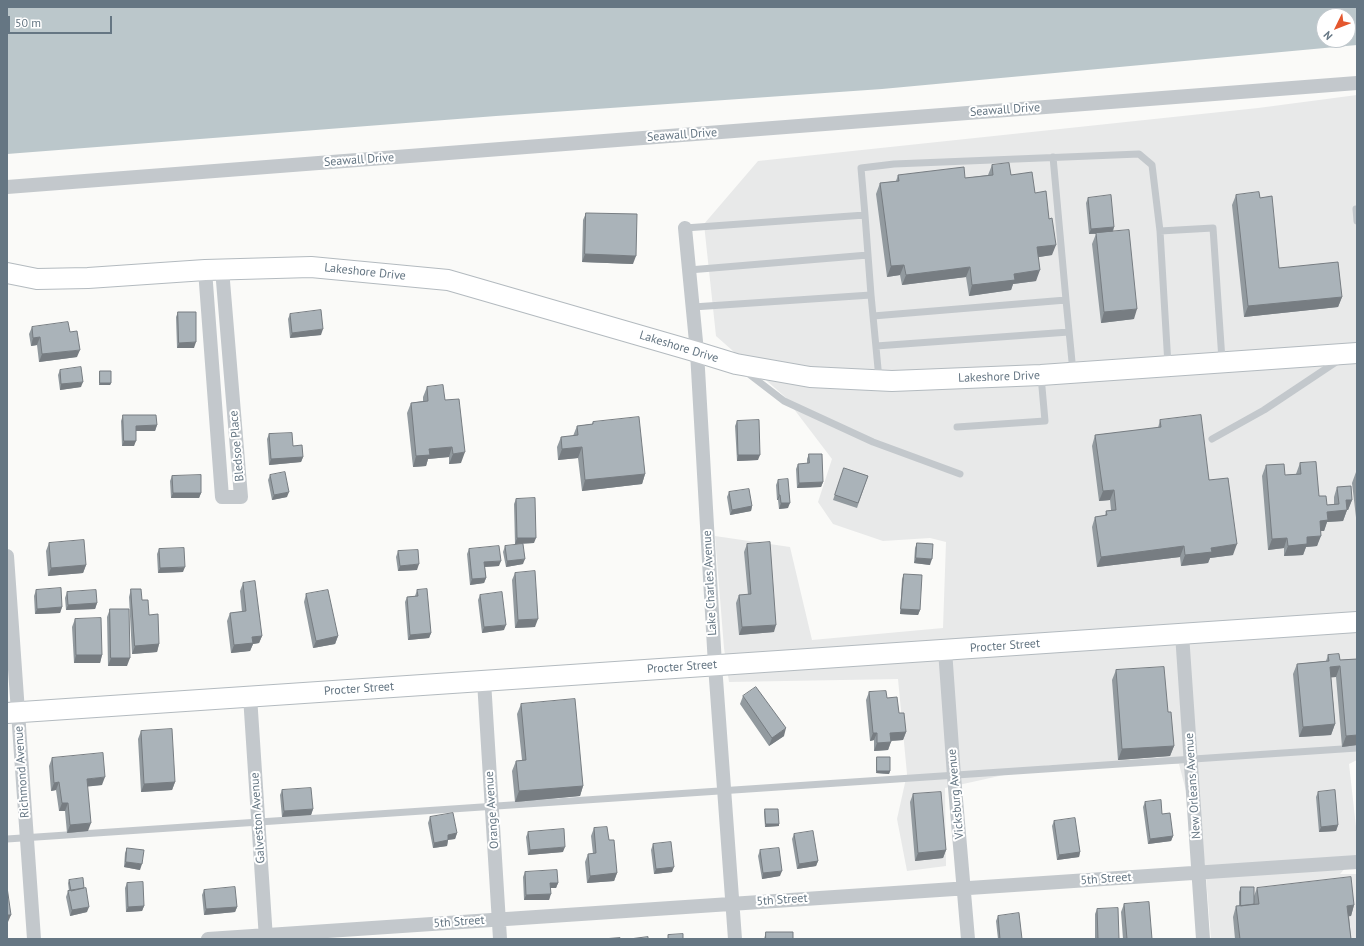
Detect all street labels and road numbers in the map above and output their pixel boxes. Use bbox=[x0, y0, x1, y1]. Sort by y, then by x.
street label: Seawall Drive bbox=[969, 100, 1041, 120]
street label: Seawall Drive bbox=[646, 125, 718, 145]
street label: Seawall Drive bbox=[323, 150, 395, 170]
street label: Lakeshore Drive bbox=[324, 261, 406, 283]
street label: Lakeshore Drive bbox=[638, 328, 720, 366]
street label: Lakeshore Drive bbox=[958, 368, 1040, 386]
street label: Bledsoe Place bbox=[227, 410, 247, 482]
street label: Lake Charles Avenue bbox=[700, 530, 720, 636]
street label: Procter Street bbox=[969, 636, 1041, 656]
street label: Procter Street bbox=[646, 657, 718, 677]
street label: Procter Street bbox=[323, 679, 395, 699]
street label: Richmond Avenue bbox=[12, 726, 32, 818]
street label: New Orleans Avenue bbox=[1182, 733, 1204, 839]
street label: Vicksburg Avenue bbox=[945, 748, 967, 840]
street label: Orange Avenue bbox=[482, 771, 502, 849]
street label: Galveston Avenue bbox=[248, 772, 268, 864]
street label: 5th Street bbox=[1080, 870, 1132, 888]
street label: 5th Street bbox=[756, 891, 808, 909]
street label: 5th Street bbox=[433, 913, 485, 931]

